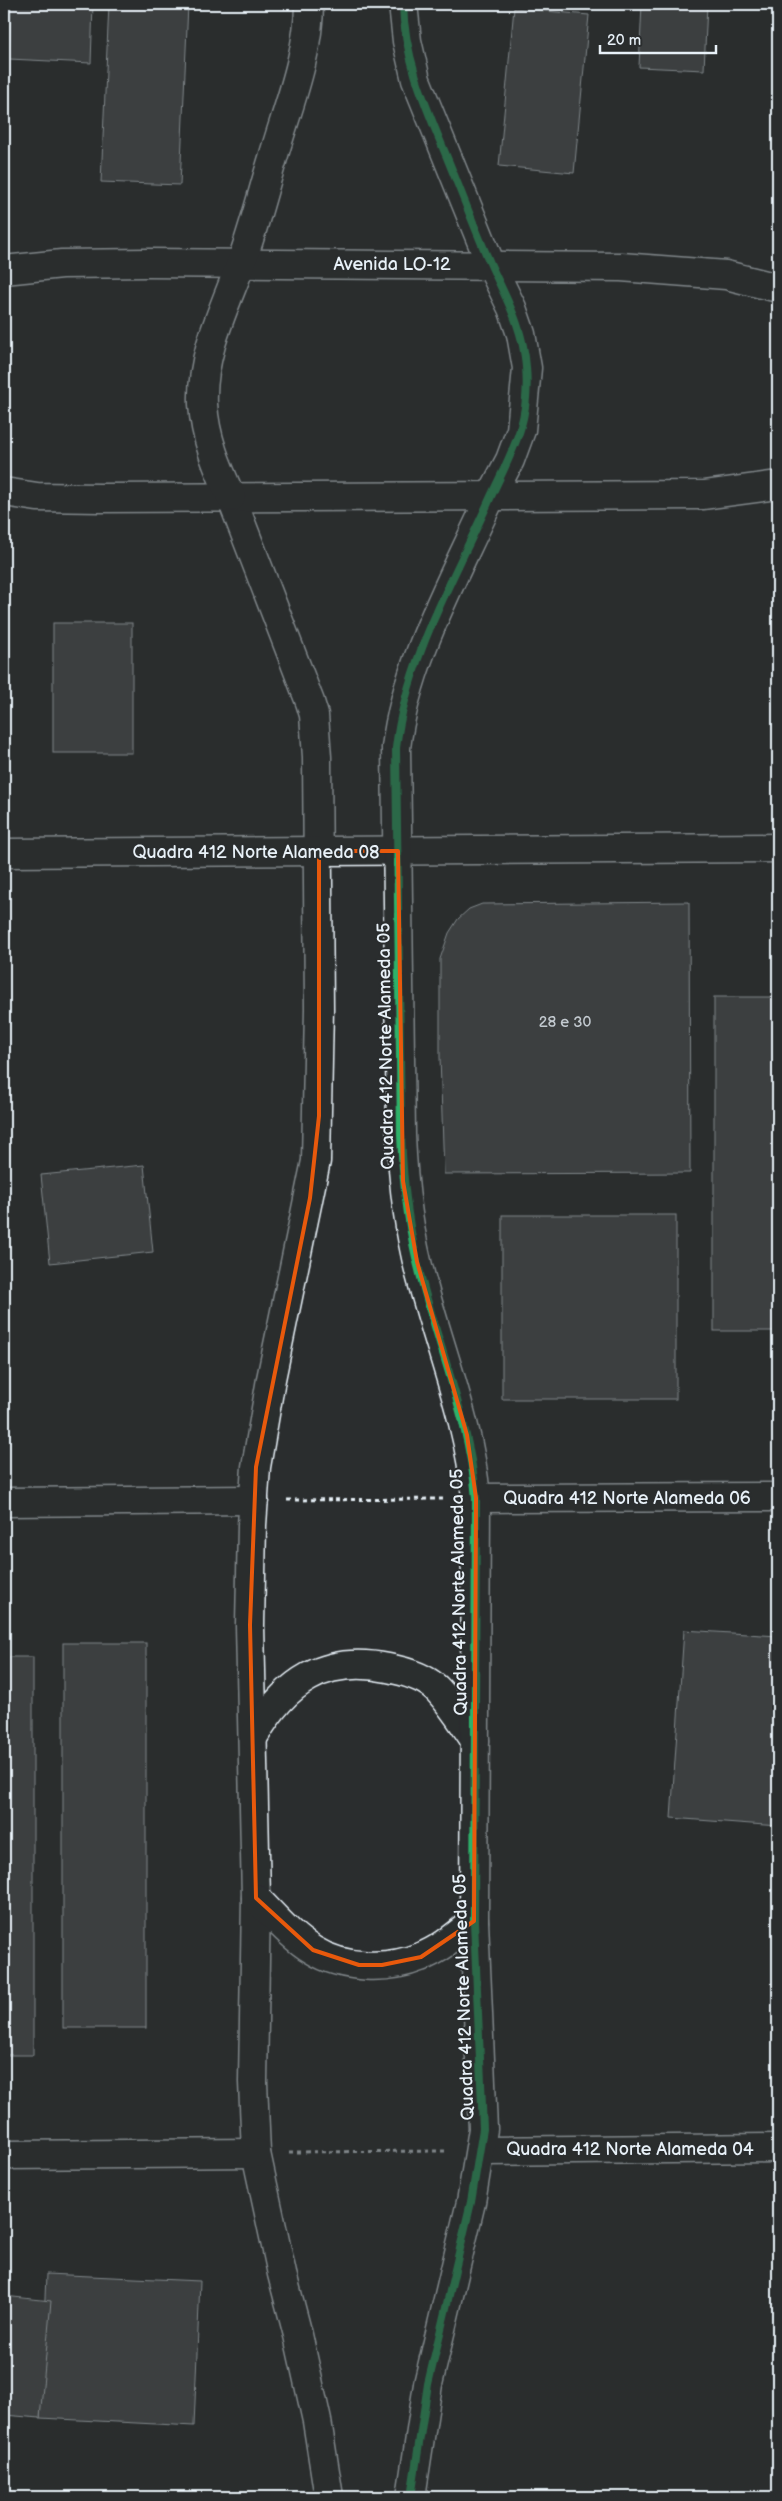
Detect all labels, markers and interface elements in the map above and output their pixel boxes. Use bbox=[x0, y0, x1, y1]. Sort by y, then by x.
scale bar bbox=[600, 22, 716, 54]
text: 20 m bbox=[607, 31, 641, 50]
street label: Avenida LO-12 bbox=[333, 254, 451, 275]
street label: Quadra 412 Norte Alameda 08 bbox=[132, 842, 380, 863]
street label: Quadra 412 Norte Alameda 05 bbox=[373, 922, 399, 1170]
house number: 28 e 30 bbox=[539, 1013, 591, 1032]
street label: Quadra 412 Norte Alameda 05 bbox=[446, 1468, 472, 1716]
street label: Quadra 412 Norte Alameda 06 bbox=[503, 1488, 751, 1509]
street label: Quadra 412 Norte Alameda 05 bbox=[449, 1873, 479, 2121]
street label: Quadra 412 Norte Alameda 04 bbox=[506, 2139, 754, 2160]

